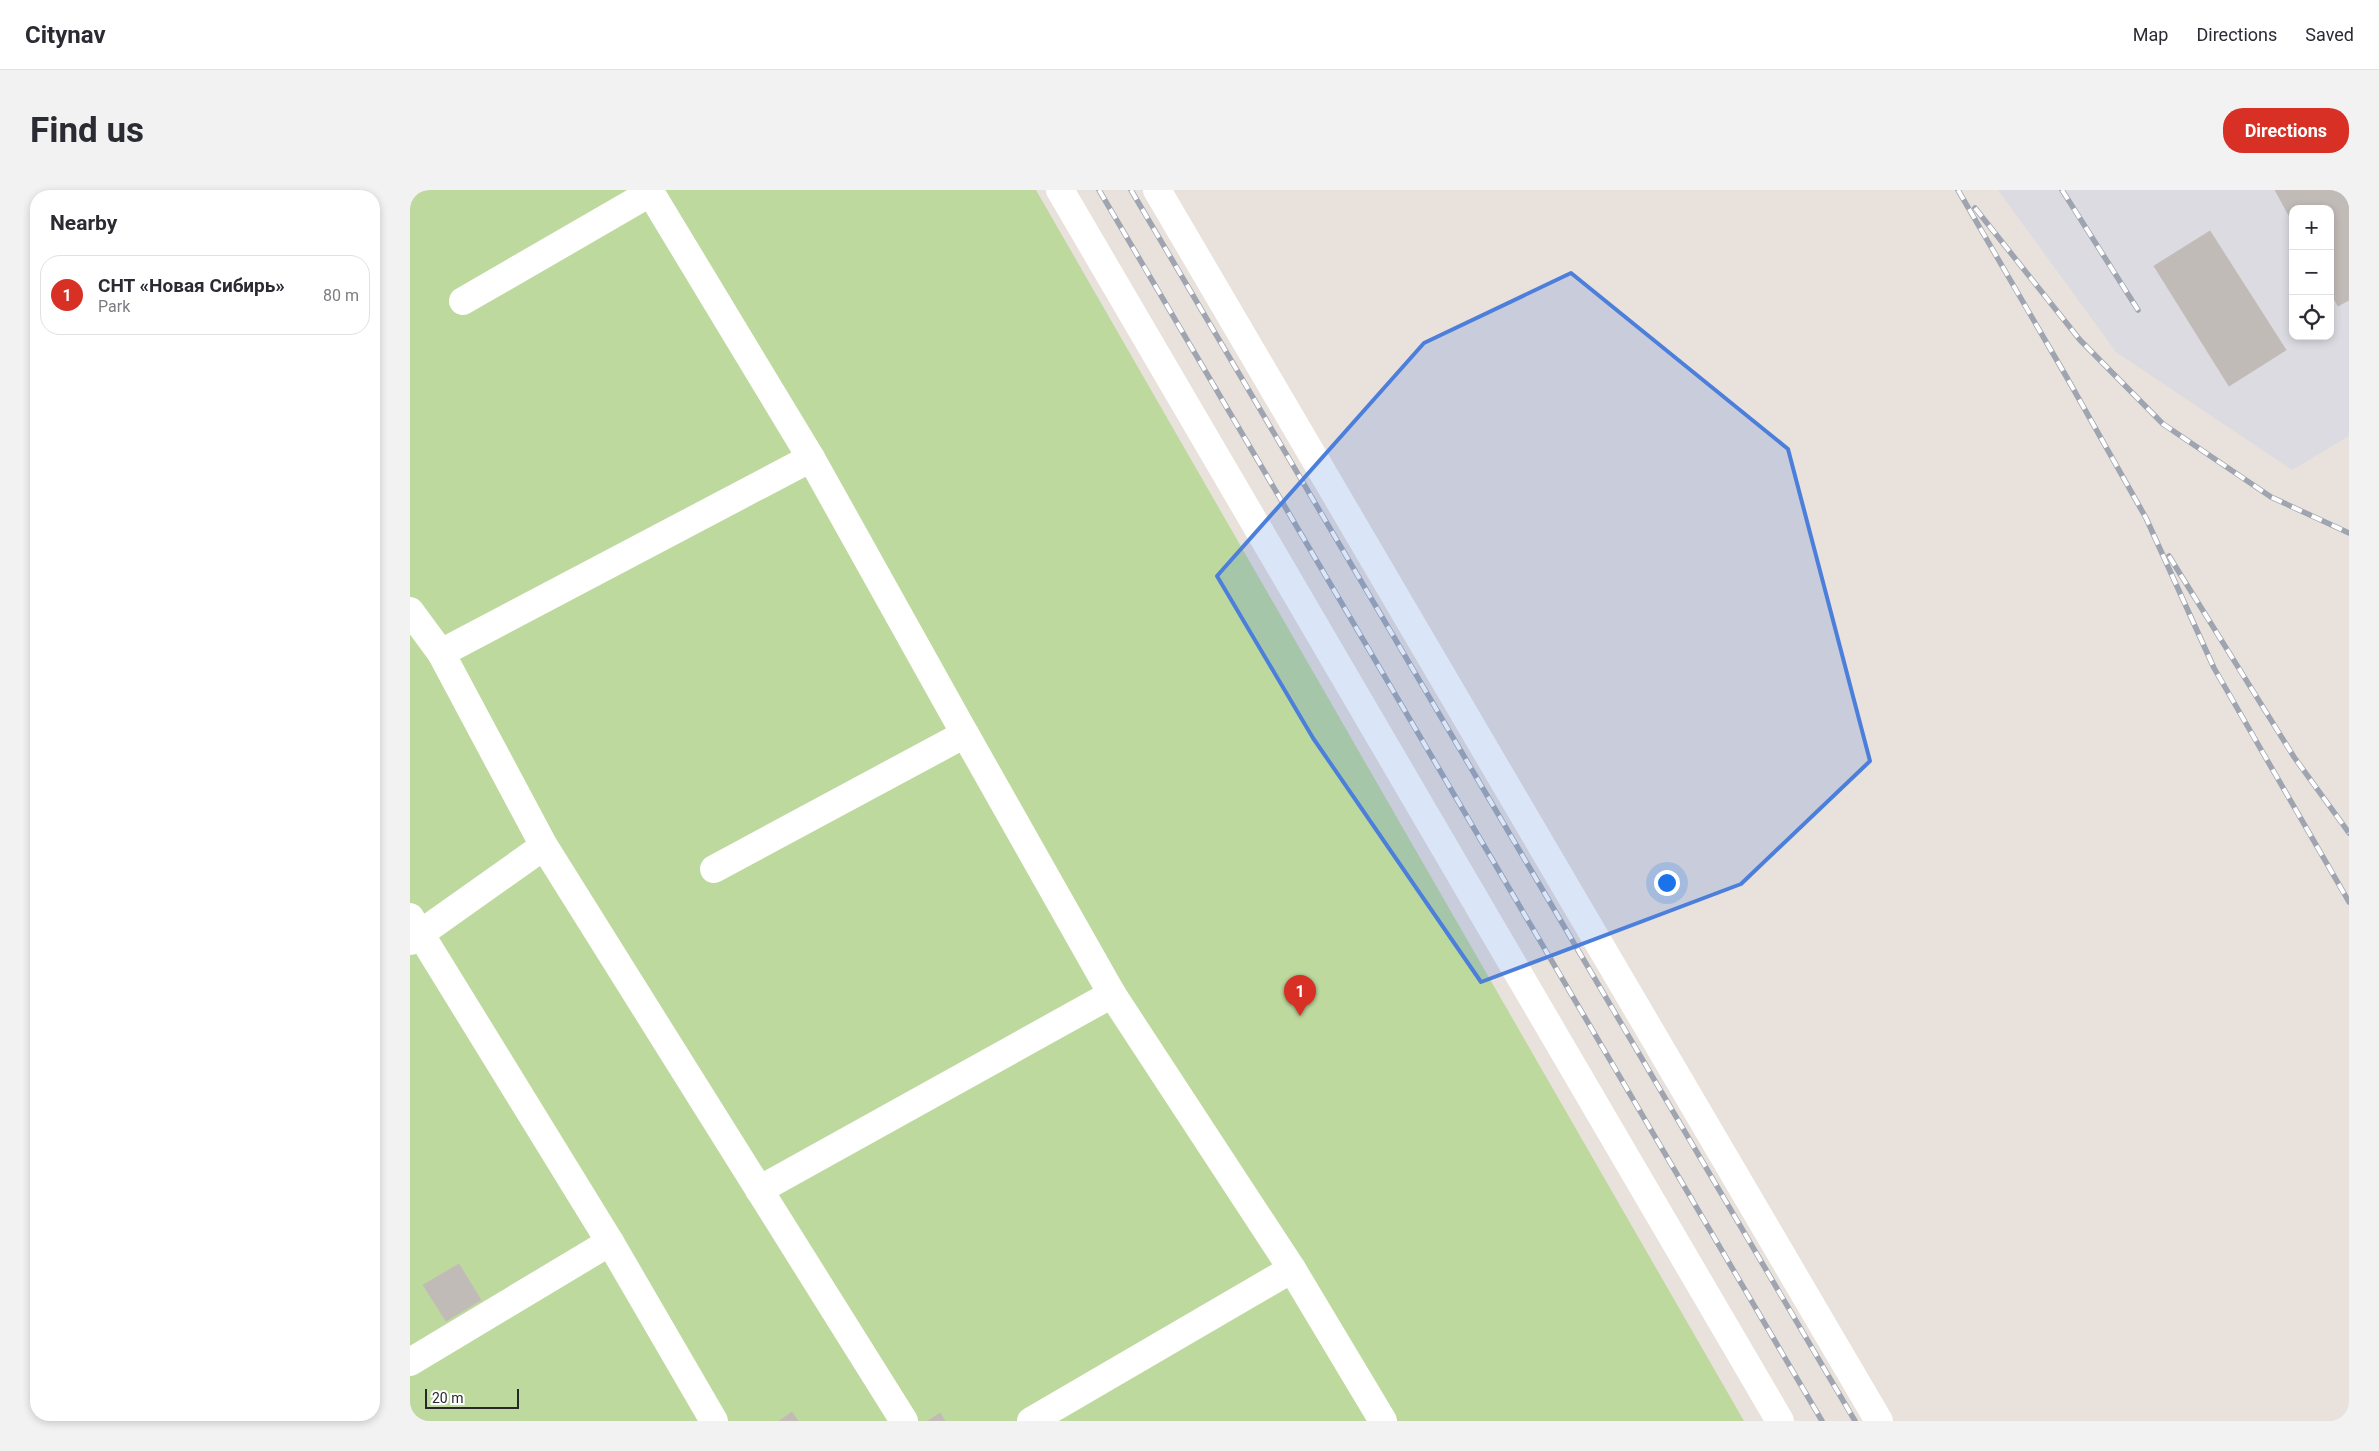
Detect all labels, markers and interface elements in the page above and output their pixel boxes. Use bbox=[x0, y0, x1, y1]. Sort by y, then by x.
text: Citynav bbox=[25, 21, 106, 49]
text: Map bbox=[2133, 24, 2168, 45]
text: Directions bbox=[2196, 24, 2277, 45]
text: Saved bbox=[2305, 24, 2354, 45]
button: Directions bbox=[2223, 108, 2349, 153]
text: Find us bbox=[30, 110, 144, 151]
map controls bbox=[2289, 205, 2334, 340]
button: + bbox=[2289, 205, 2334, 250]
text: Nearby bbox=[50, 211, 117, 235]
button: − bbox=[2289, 250, 2334, 295]
text: СНТ «Новая Сибирь» bbox=[98, 274, 285, 297]
text: 1 bbox=[62, 286, 72, 305]
text: 80 m bbox=[323, 286, 359, 305]
button: locate bbox=[2289, 295, 2334, 340]
text: Park bbox=[98, 297, 130, 316]
your location bbox=[1654, 870, 1680, 896]
pin: 1 bbox=[1284, 975, 1316, 1016]
scale bar bbox=[425, 1386, 519, 1409]
text: 20 m bbox=[432, 1390, 464, 1406]

